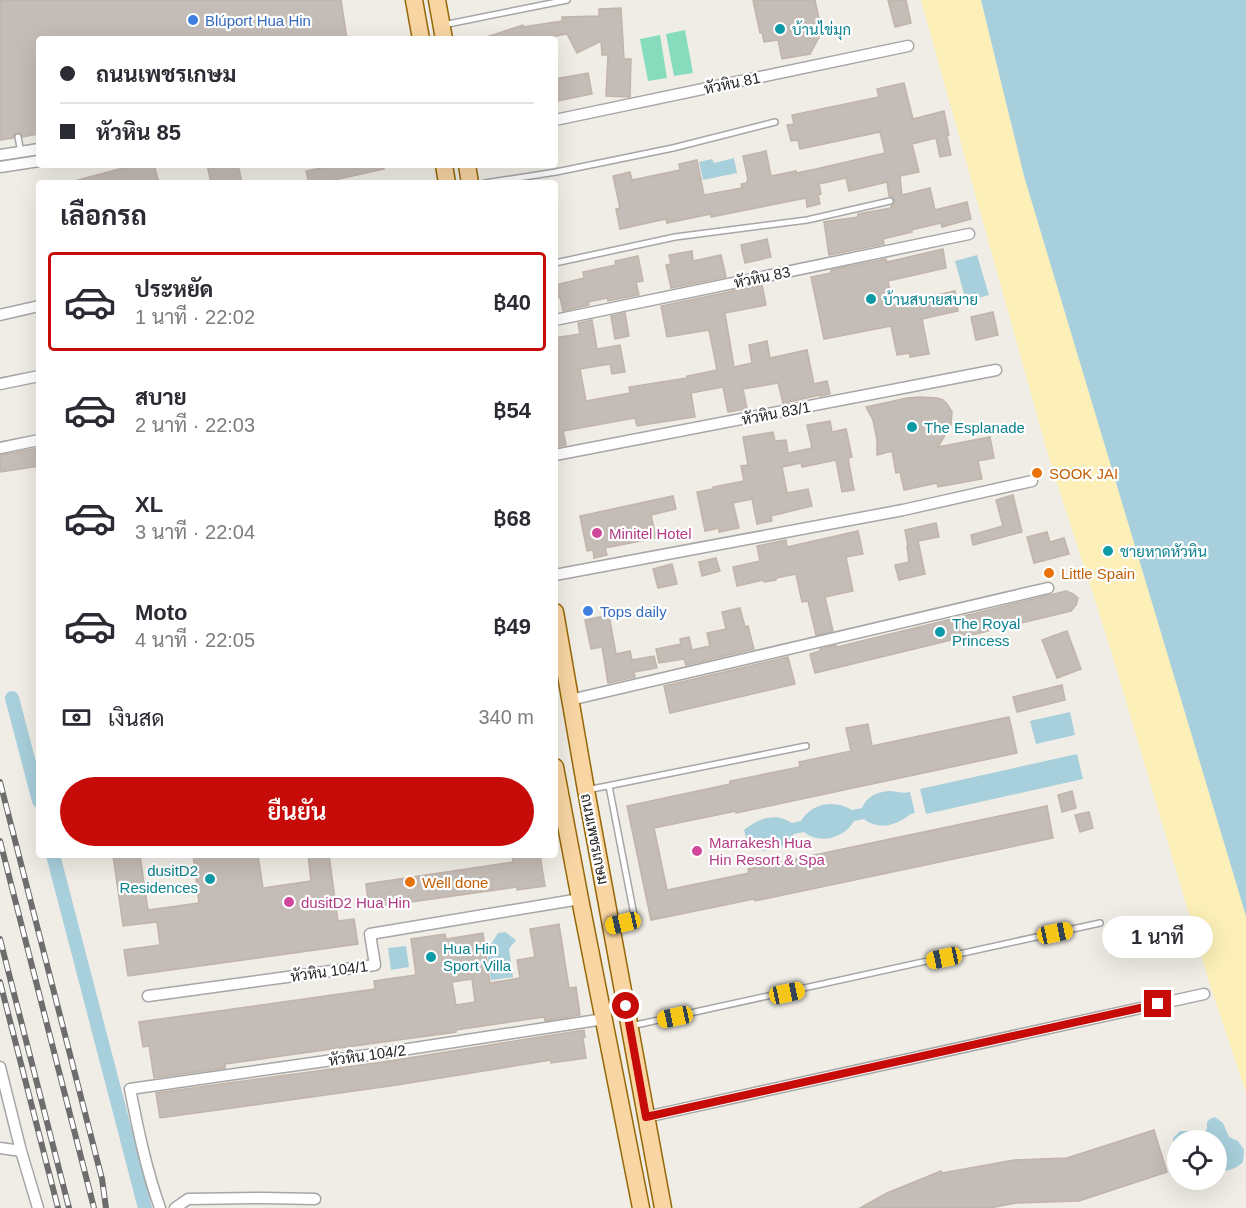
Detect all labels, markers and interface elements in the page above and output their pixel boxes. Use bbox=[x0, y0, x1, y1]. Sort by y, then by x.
place label: Blúport Hua Hin bbox=[205, 12, 311, 29]
marker: Blúport Hua Hin bbox=[186, 13, 200, 27]
place label: บ้านไข่มุก bbox=[792, 20, 851, 41]
marker: บ้านไข่มุก bbox=[773, 22, 787, 36]
text: ถนนเพชรเกษม bbox=[96, 62, 236, 87]
street label: หัวหิน 81 bbox=[702, 69, 762, 97]
text: หัวหิน 85 bbox=[96, 120, 181, 145]
text: เลือกรถ bbox=[60, 201, 147, 231]
street label: หัวหิน 83 bbox=[732, 263, 792, 291]
icon: car bbox=[63, 275, 117, 329]
text: ประหยัด bbox=[135, 277, 213, 302]
text: ฿40 bbox=[493, 290, 531, 315]
place label: บ้านสบายสบาย bbox=[883, 290, 978, 308]
marker: บ้านสบายสบาย bbox=[864, 292, 878, 306]
text: 1 นาที · 22:02 bbox=[135, 306, 255, 328]
icon: car bbox=[63, 383, 117, 437]
text: สบาย bbox=[135, 385, 187, 410]
text: ฿54 bbox=[493, 398, 531, 423]
street label: หัวหิน 83/1 bbox=[740, 398, 812, 428]
text: 2 นาที · 22:03 bbox=[135, 414, 255, 436]
place label: The Esplanade bbox=[924, 419, 1025, 436]
marker: The Esplanade bbox=[905, 420, 919, 434]
place label: SOOK JAI bbox=[1049, 465, 1118, 482]
marker: SOOK JAI bbox=[1030, 466, 1044, 480]
icon: car bbox=[63, 491, 117, 545]
text: XL bbox=[135, 492, 163, 517]
text: ฿68 bbox=[493, 506, 531, 531]
text: 3 นาที · 22:04 bbox=[135, 521, 255, 543]
place label: Minitel Hotel bbox=[609, 525, 692, 542]
marker: Minitel Hotel bbox=[590, 526, 604, 540]
place label: ชายหาดหัวหิน bbox=[1120, 543, 1207, 560]
marker: ชายหาดหัวหิน bbox=[1101, 544, 1115, 558]
place label: Little Spain bbox=[1061, 565, 1135, 582]
marker: Little Spain bbox=[1042, 566, 1056, 580]
icon: car bbox=[63, 599, 117, 653]
text: Moto bbox=[135, 600, 188, 625]
place label: Tops daily bbox=[600, 603, 667, 620]
marker: Tops daily bbox=[581, 604, 595, 618]
text: ฿49 bbox=[493, 614, 531, 639]
place label: The Royal Princess bbox=[952, 615, 1020, 649]
marker: The Royal Princess bbox=[933, 625, 947, 639]
text: 4 นาที · 22:05 bbox=[135, 629, 255, 651]
icon: cash bbox=[60, 701, 93, 734]
text: เงินสด bbox=[108, 706, 165, 731]
text: 340 m bbox=[478, 706, 534, 728]
button: ยืนยัน bbox=[60, 777, 534, 846]
street label: ถนนเพชรเกษม bbox=[578, 792, 612, 886]
place label: Marrakesh Hua Hin Resort & Spa bbox=[709, 834, 826, 868]
marker: Marrakesh Hua Hin Resort & Spa bbox=[690, 844, 704, 858]
place label: dusitD2 Residences bbox=[120, 862, 198, 896]
marker: dusitD2 Residences bbox=[203, 872, 217, 886]
place label: Well done bbox=[422, 874, 488, 891]
marker: Well done bbox=[403, 875, 417, 889]
place label: dusitD2 Hua Hin bbox=[301, 894, 410, 911]
marker: dusitD2 Hua Hin bbox=[282, 895, 296, 909]
car bbox=[603, 910, 643, 936]
callout: 1 นาที bbox=[1102, 917, 1214, 959]
car bbox=[1036, 920, 1074, 946]
text: 1 นาที bbox=[1131, 926, 1184, 948]
place label: Hua Hin Sport Villa bbox=[443, 940, 512, 974]
car bbox=[925, 945, 963, 971]
marker: Hua Hin Sport Villa bbox=[424, 950, 438, 964]
street label: หัวหิน 104/1 bbox=[289, 957, 369, 985]
car bbox=[768, 980, 806, 1006]
route end bbox=[1144, 990, 1171, 1017]
route start bbox=[612, 992, 639, 1019]
car bbox=[656, 1004, 694, 1030]
street label: หัวหิน 104/2 bbox=[327, 1041, 407, 1069]
map controls bbox=[1167, 1130, 1227, 1190]
button: locate bbox=[1167, 1130, 1227, 1190]

